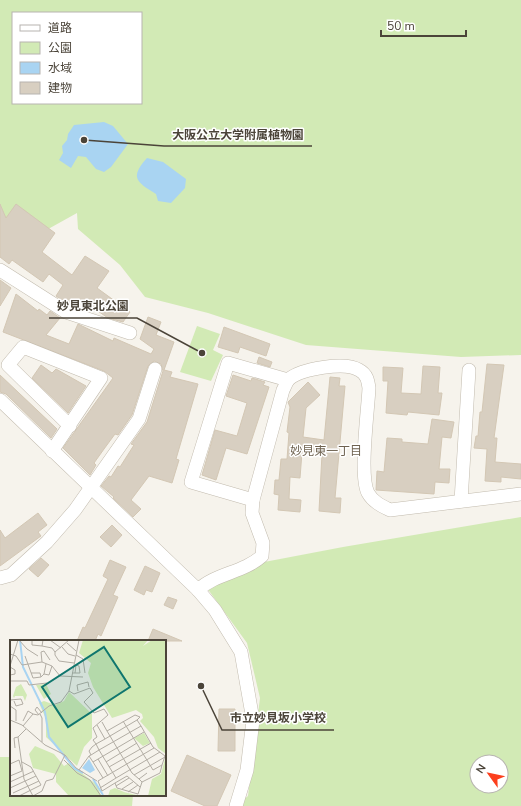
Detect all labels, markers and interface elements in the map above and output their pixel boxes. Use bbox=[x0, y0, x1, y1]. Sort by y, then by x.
legend bbox=[12, 12, 142, 104]
scale bar bbox=[381, 12, 466, 38]
text: 50 m bbox=[387, 18, 415, 34]
text: 道路 bbox=[48, 20, 72, 36]
text: 公園 bbox=[48, 40, 72, 56]
text: 水域 bbox=[48, 60, 72, 76]
text: 建物 bbox=[48, 80, 72, 96]
callout: 大阪公立大学附属植物園 bbox=[164, 122, 312, 146]
text: 大阪公立大学附属植物園 bbox=[172, 127, 304, 143]
callout: 妙見東北公園 bbox=[49, 294, 137, 318]
text: 妙見東北公園 bbox=[57, 298, 129, 314]
district label: 妙見東一丁目 bbox=[290, 443, 362, 459]
inset map bbox=[10, 640, 166, 796]
callout: 市立妙見坂小学校 bbox=[222, 706, 334, 730]
text: 市立妙見坂小学校 bbox=[230, 710, 326, 726]
north arrow bbox=[469, 754, 509, 794]
text: N bbox=[473, 761, 490, 776]

